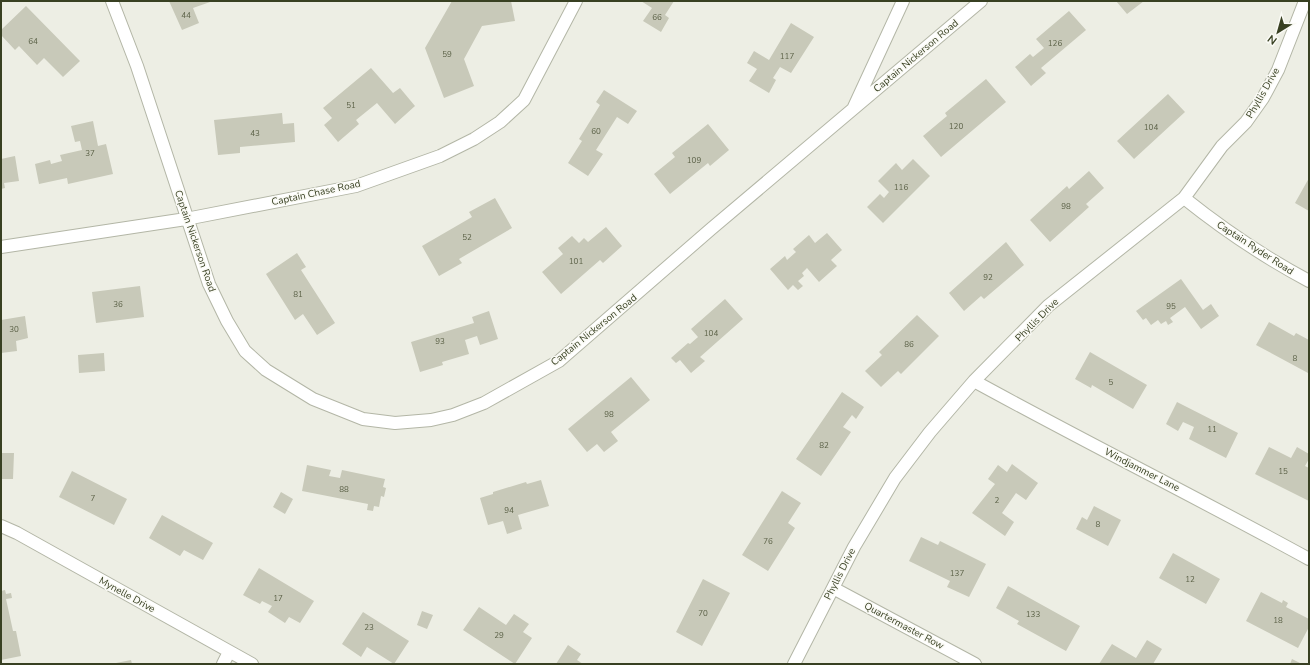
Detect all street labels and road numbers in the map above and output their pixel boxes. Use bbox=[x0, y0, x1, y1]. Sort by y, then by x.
street label: Captain Nickerson Road bbox=[871, 16, 962, 96]
street label: Phyllis Drive bbox=[1243, 65, 1283, 121]
street label: Captain Chase Road bbox=[270, 177, 362, 209]
street label: Captain Nickerson Road bbox=[171, 188, 219, 294]
street label: Captain Ryder Road bbox=[1214, 218, 1296, 278]
street label: Captain Nickerson Road bbox=[548, 291, 640, 369]
street label: Phyllis Drive bbox=[1012, 295, 1062, 345]
street label: Windjammer Lane bbox=[1102, 445, 1182, 495]
street label: Phyllis Drive bbox=[821, 546, 859, 602]
street label: Mynelle Drive bbox=[96, 574, 158, 616]
street label: Quartermaster Row bbox=[862, 599, 947, 653]

